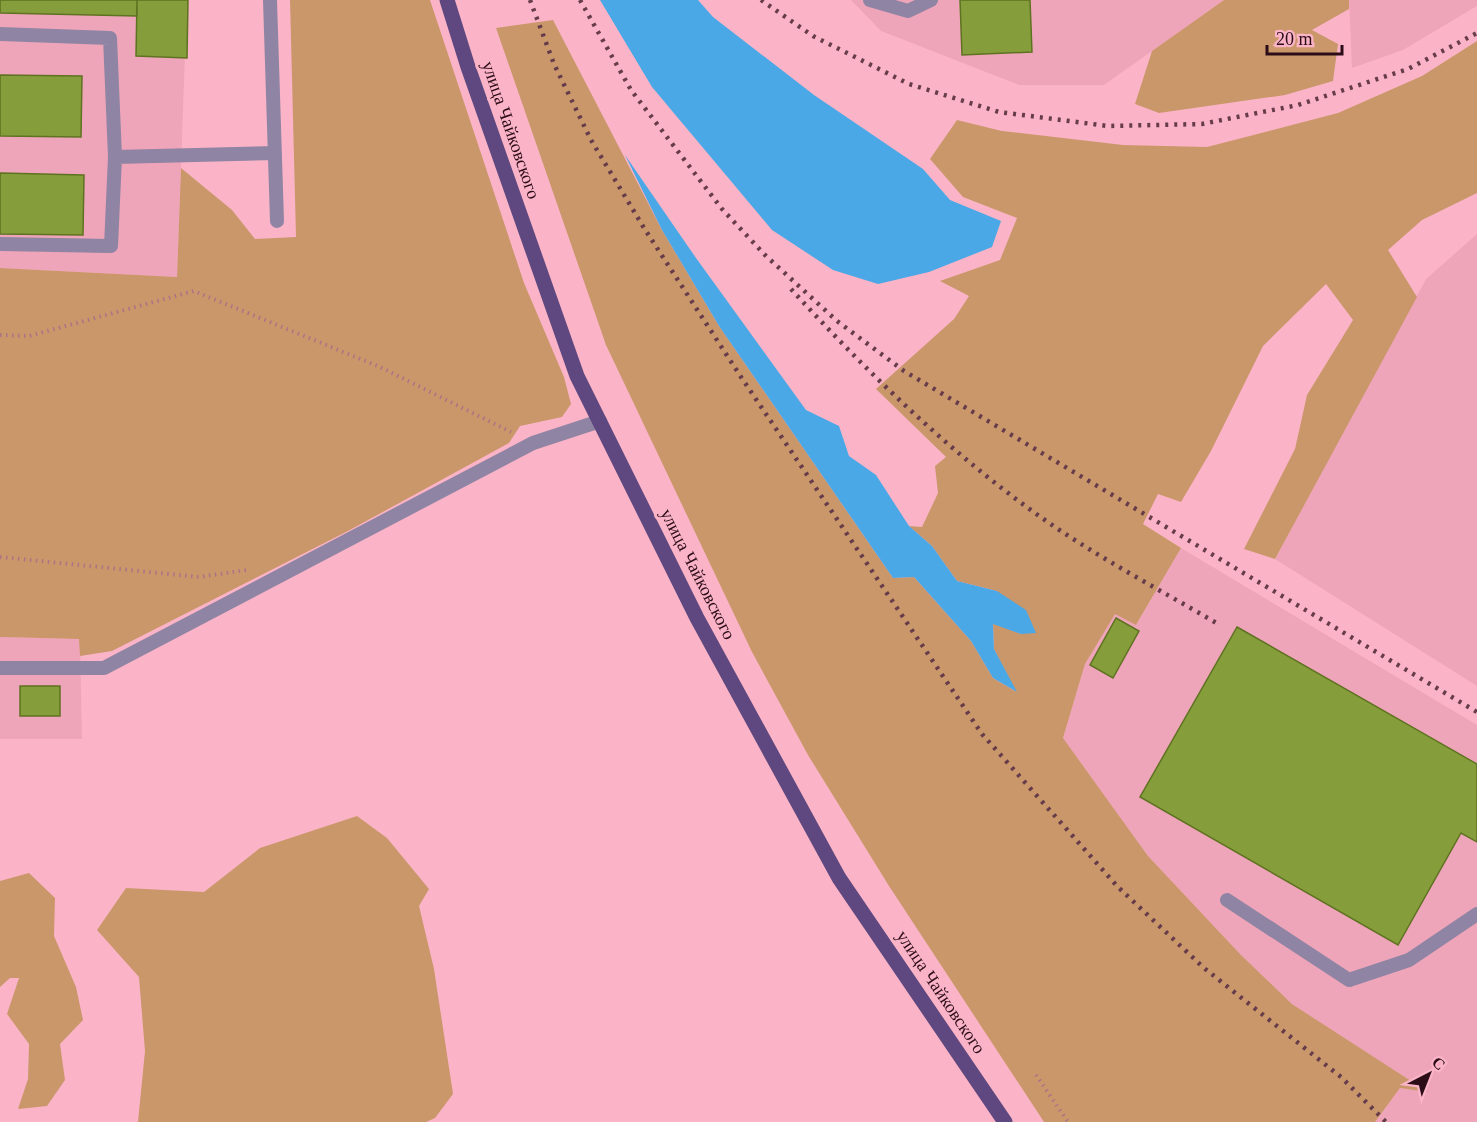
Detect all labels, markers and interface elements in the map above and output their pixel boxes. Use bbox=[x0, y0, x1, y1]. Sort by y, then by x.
scale bar bbox=[1267, 18, 1342, 56]
text: 20 m bbox=[1276, 29, 1313, 49]
street label: улица Чайковского bbox=[478, 59, 544, 201]
street label: улица Чайковского bbox=[656, 505, 740, 643]
street label: улица Чайковского bbox=[892, 927, 990, 1057]
north arrow bbox=[1399, 1044, 1459, 1104]
text: С bbox=[1429, 1053, 1449, 1073]

